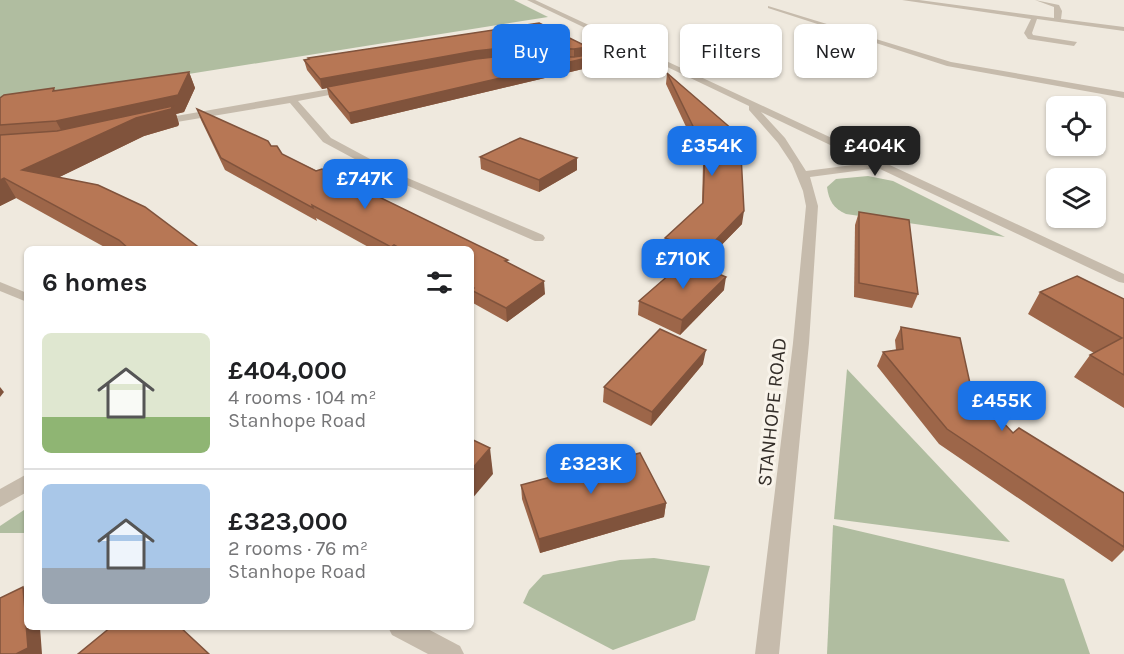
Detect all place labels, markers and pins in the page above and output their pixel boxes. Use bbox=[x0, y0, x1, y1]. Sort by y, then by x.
pin: £354K bbox=[670, 126, 754, 177]
pin: £404K bbox=[833, 126, 917, 177]
pin: £747K bbox=[323, 159, 407, 210]
pin: £710K bbox=[641, 239, 725, 290]
pin: £455K bbox=[960, 381, 1044, 432]
pin: £323K bbox=[549, 444, 633, 495]

